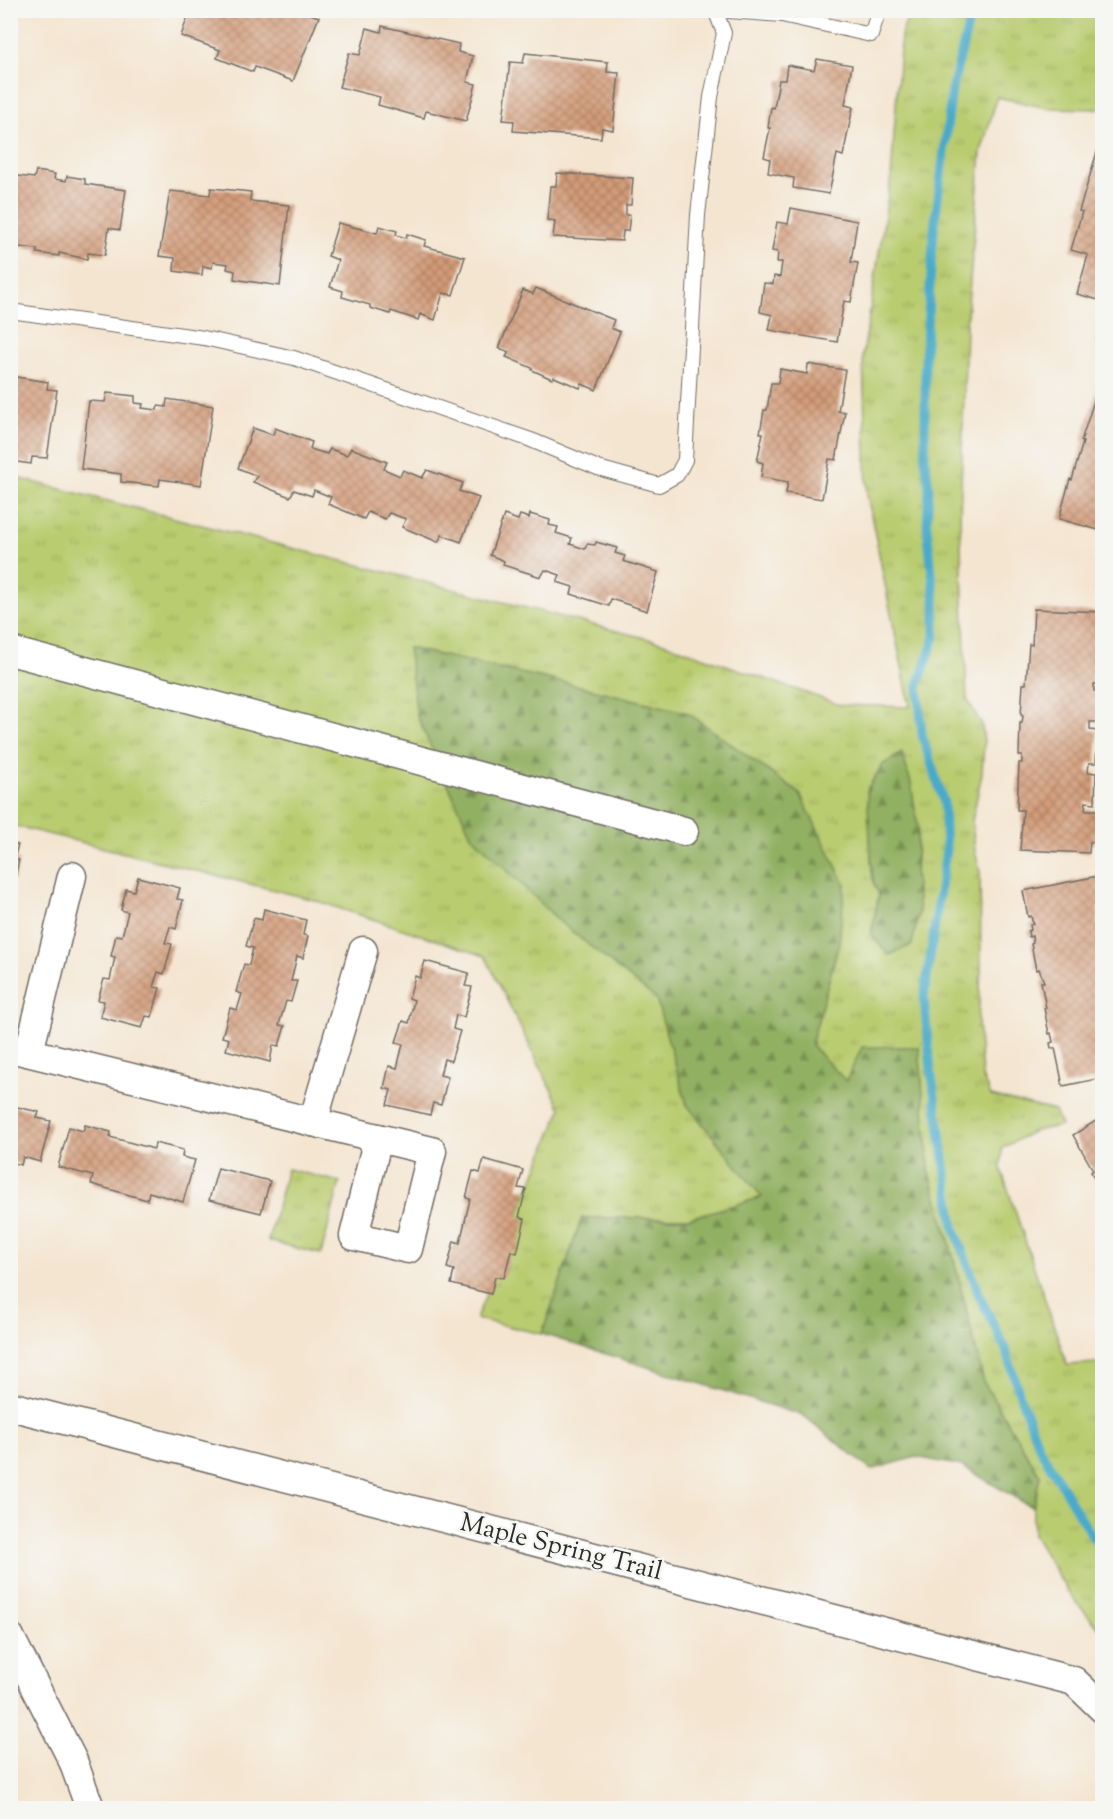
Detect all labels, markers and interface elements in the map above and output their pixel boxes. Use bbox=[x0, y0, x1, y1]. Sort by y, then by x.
street label: Maple Spring Trail bbox=[456, 1505, 666, 1591]

